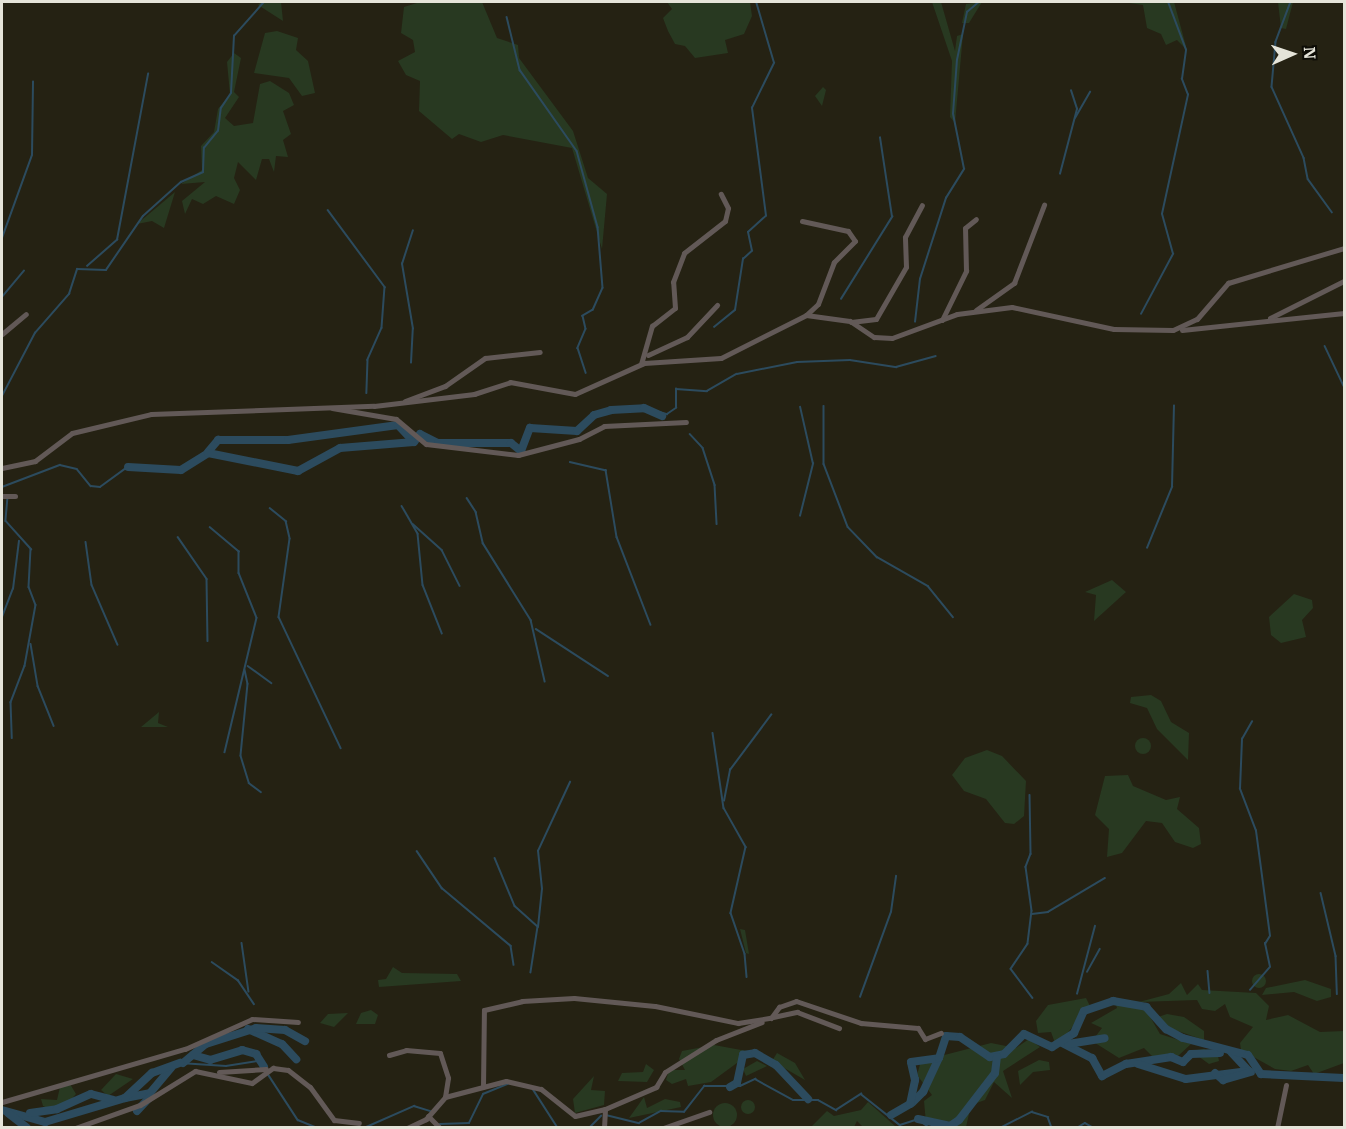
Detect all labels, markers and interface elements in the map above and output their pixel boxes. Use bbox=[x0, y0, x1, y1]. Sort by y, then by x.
north arrow bbox=[1262, 24, 1322, 84]
text: N bbox=[1300, 46, 1320, 60]

